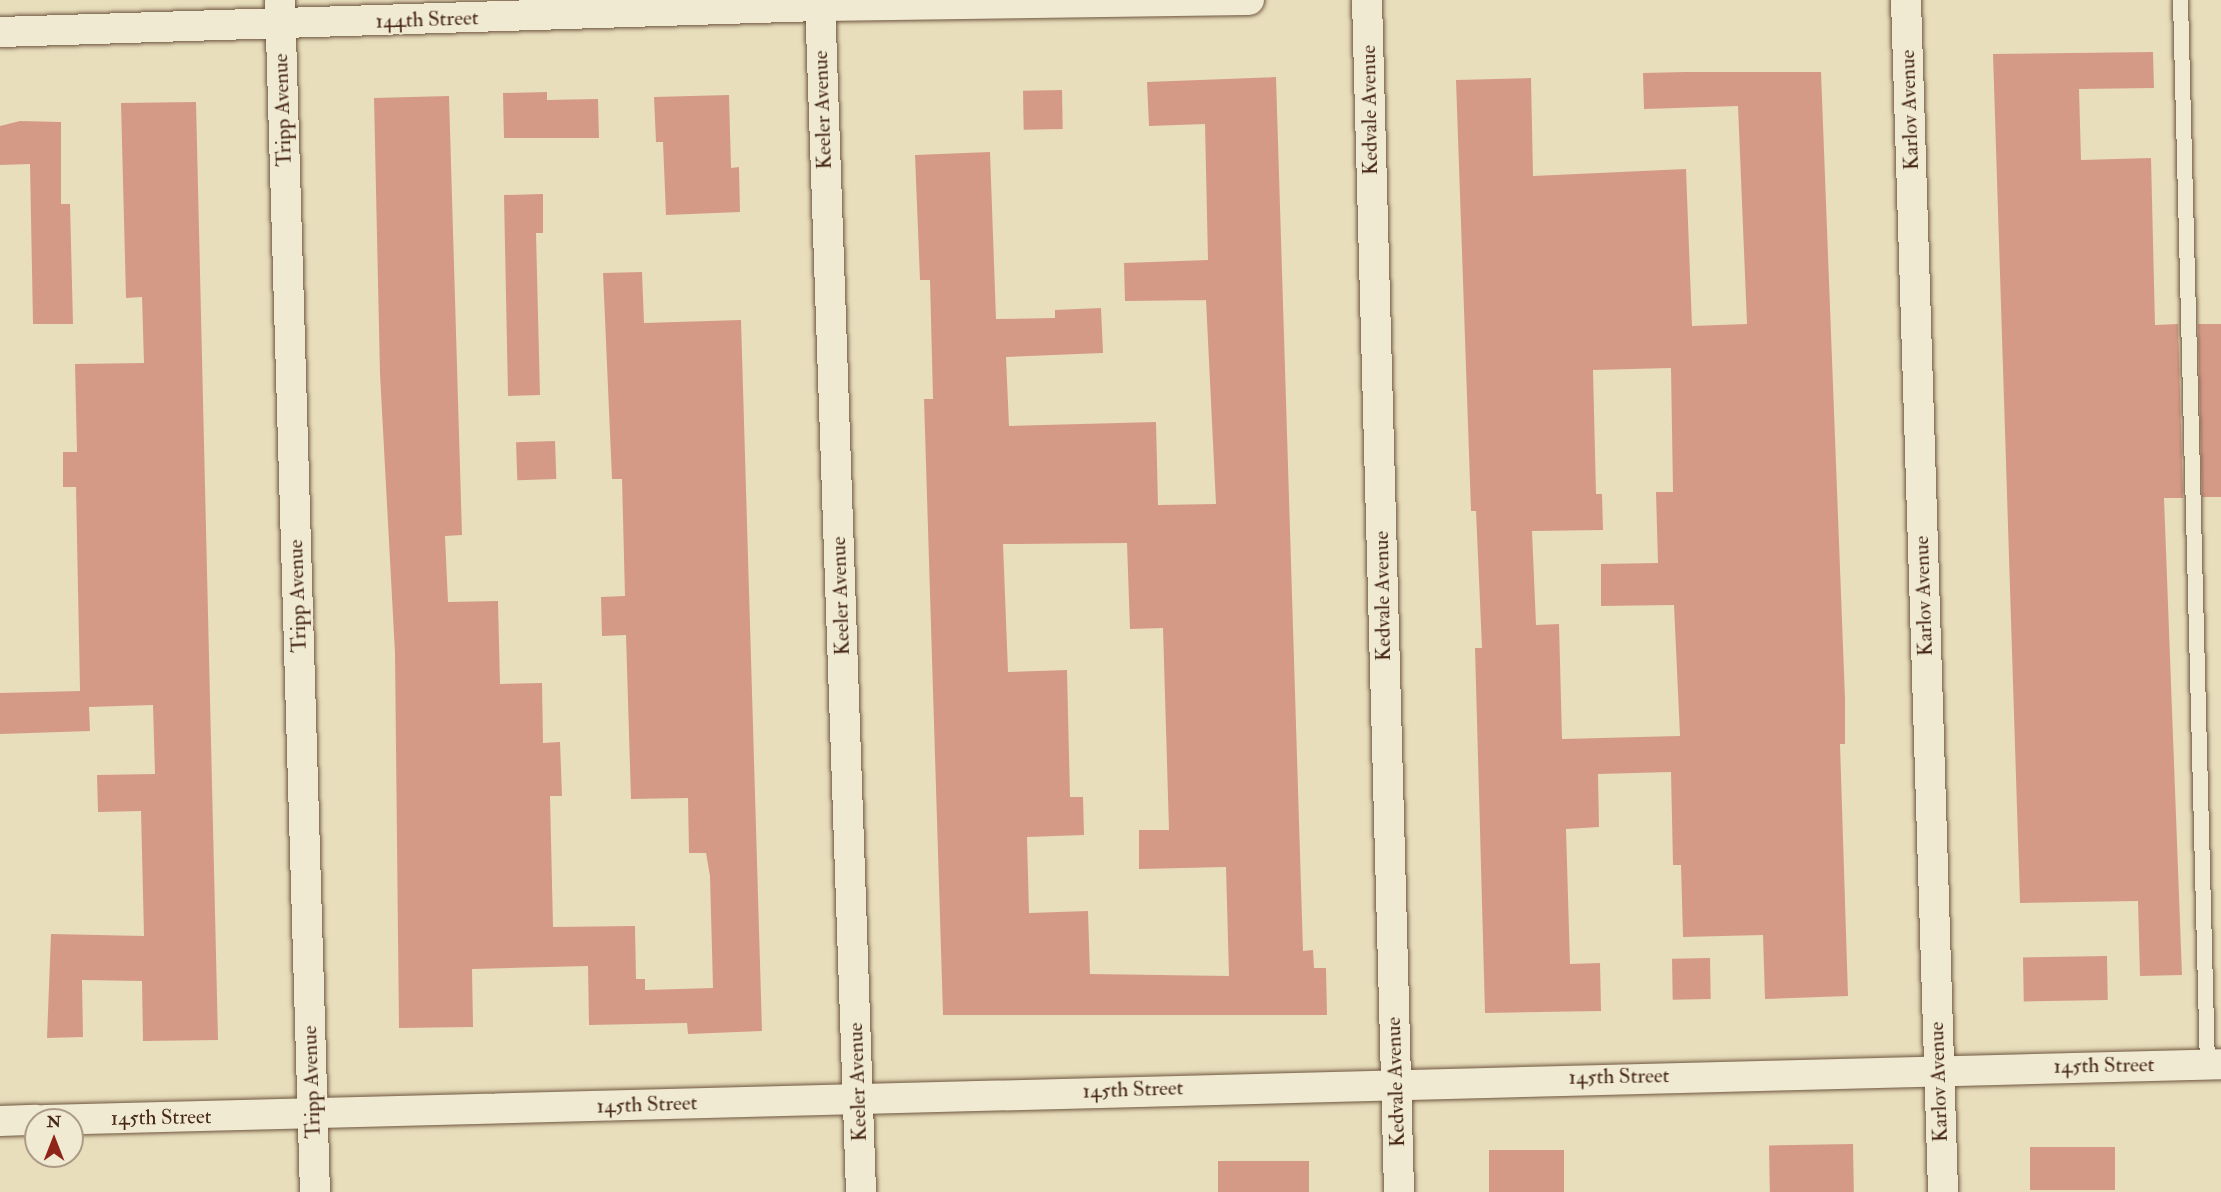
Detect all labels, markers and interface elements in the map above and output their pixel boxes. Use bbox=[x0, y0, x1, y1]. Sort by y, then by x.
street label: 144th Street bbox=[375, 6, 479, 34]
street label: Kedvale Avenue bbox=[1356, 45, 1384, 175]
street label: Karlov Avenue bbox=[1895, 49, 1925, 171]
street label: Keeler Avenue bbox=[808, 50, 838, 170]
street label: Tripp Avenue bbox=[268, 53, 298, 167]
street label: Kedvale Avenue bbox=[1369, 531, 1397, 661]
street label: Karlov Avenue bbox=[1909, 535, 1939, 657]
street label: Keeler Avenue bbox=[826, 536, 856, 656]
street label: Tripp Avenue bbox=[283, 539, 313, 653]
street label: Kedvale Avenue bbox=[1381, 1016, 1411, 1148]
street label: Karlov Avenue bbox=[1924, 1021, 1954, 1143]
street label: Keeler Avenue bbox=[843, 1022, 873, 1142]
street label: Tripp Avenue bbox=[297, 1025, 327, 1139]
street label: 145th Street bbox=[2053, 1053, 2155, 1079]
street label: 145th Street bbox=[1568, 1064, 1670, 1090]
street label: 145th Street bbox=[1082, 1076, 1184, 1104]
street label: 145th Street bbox=[596, 1091, 698, 1119]
street label: 145th Street bbox=[110, 1105, 212, 1131]
north arrow bbox=[24, 1108, 84, 1168]
text: N bbox=[47, 1112, 61, 1132]

